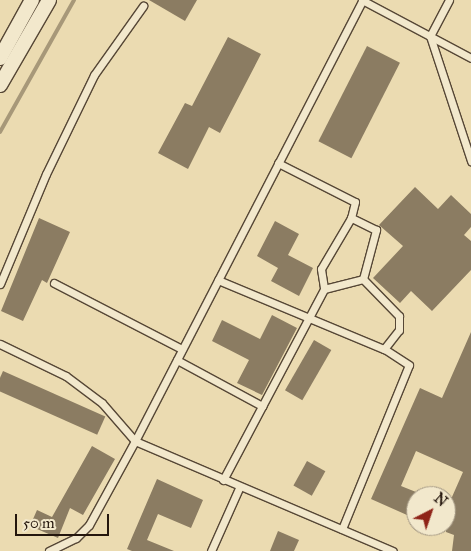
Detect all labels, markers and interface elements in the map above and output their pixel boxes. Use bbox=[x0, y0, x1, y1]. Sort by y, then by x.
north arrow bbox=[406, 486, 456, 536]
text: N bbox=[430, 490, 451, 510]
scale bar bbox=[18, 504, 111, 536]
text: 50 m bbox=[23, 514, 55, 532]

